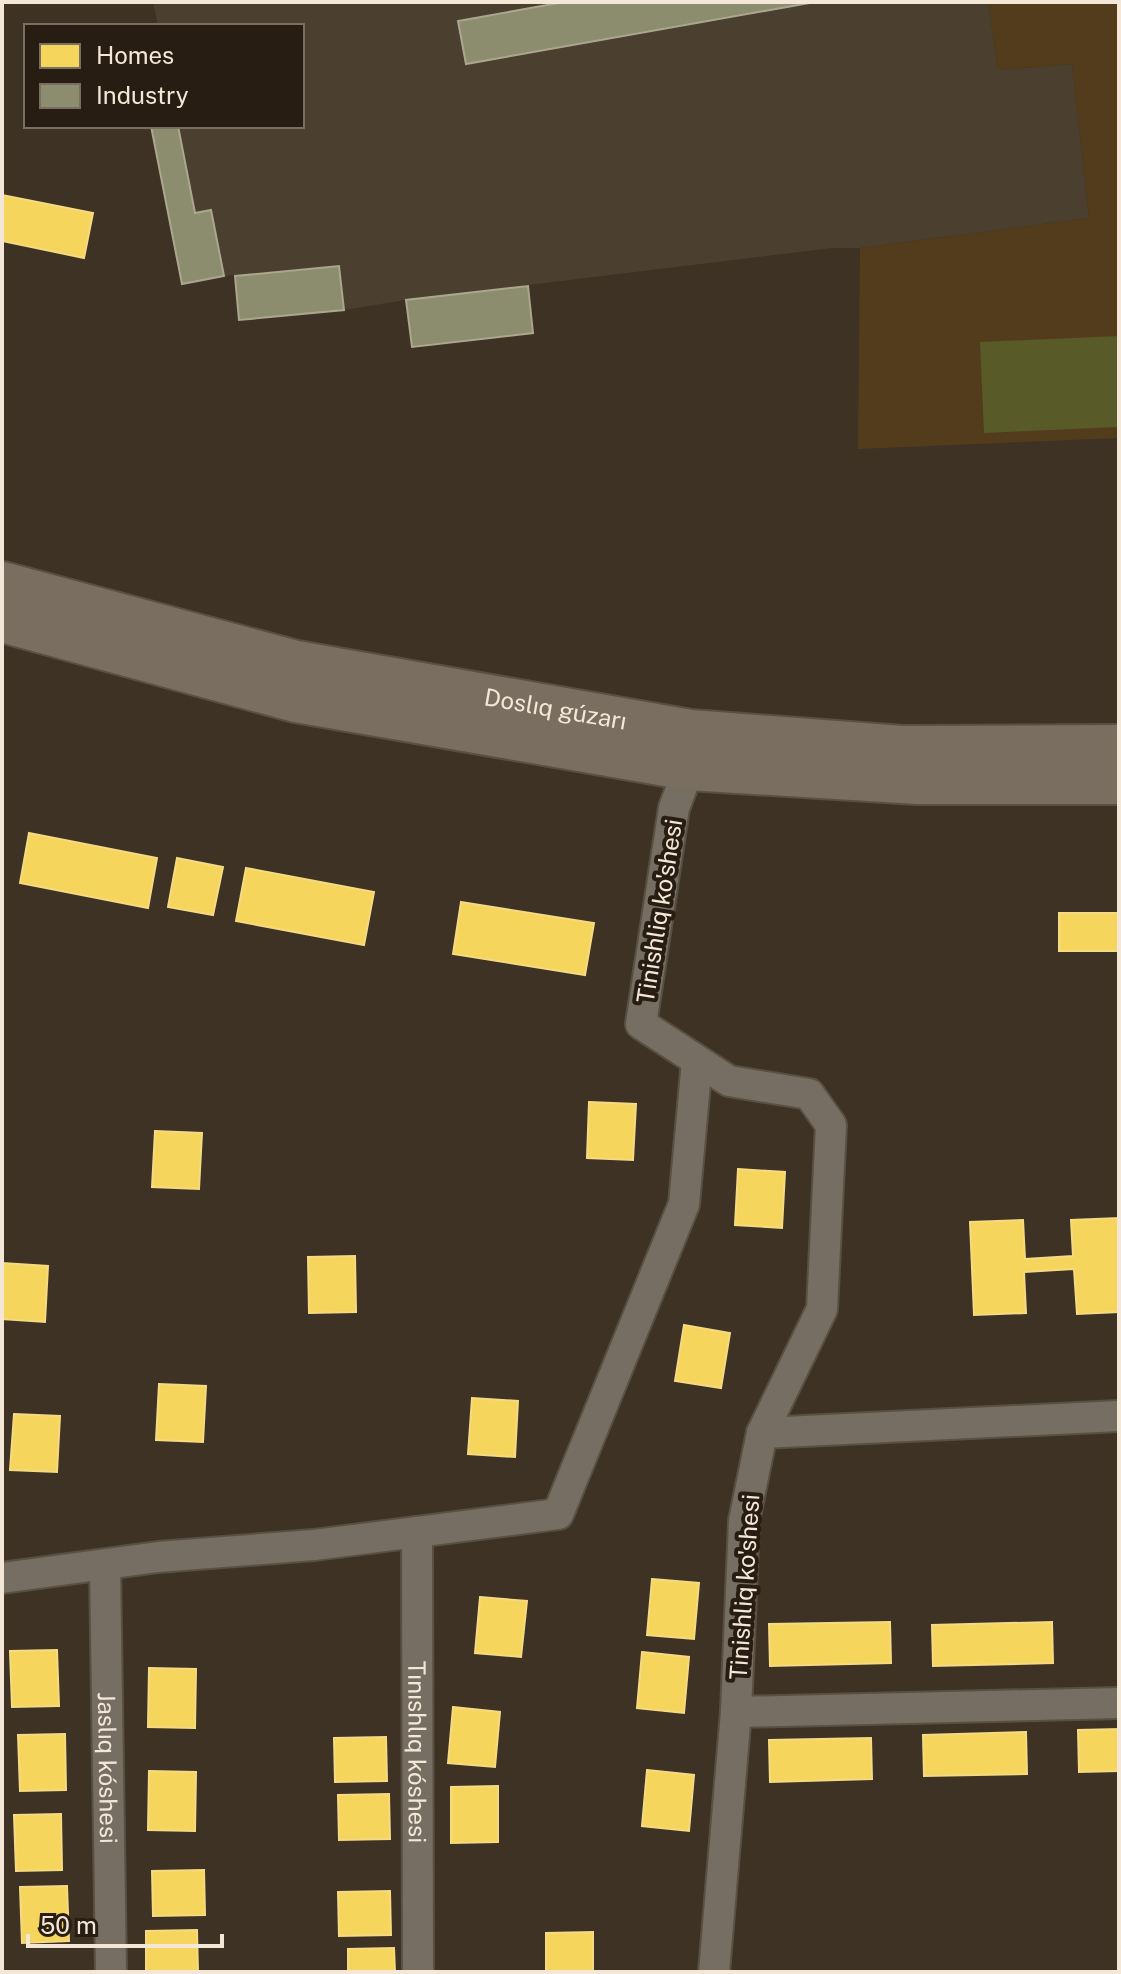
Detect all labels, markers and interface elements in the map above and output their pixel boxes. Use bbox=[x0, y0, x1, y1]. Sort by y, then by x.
legend bbox=[24, 24, 304, 128]
text: Homes bbox=[96, 41, 174, 69]
text: Industry bbox=[96, 81, 189, 109]
street label: Doslıq gúzarı bbox=[482, 682, 629, 735]
street label: Tinishliq ko'shesi bbox=[631, 817, 687, 1005]
street label: Tinishliq ko'shesi bbox=[724, 1493, 764, 1681]
street label: Tınıshlıq kóshesi bbox=[403, 1661, 432, 1843]
street label: Jaslıq kóshesi bbox=[93, 1692, 123, 1844]
scale bar bbox=[28, 1898, 222, 1948]
text: 50 m bbox=[40, 1911, 97, 1939]

